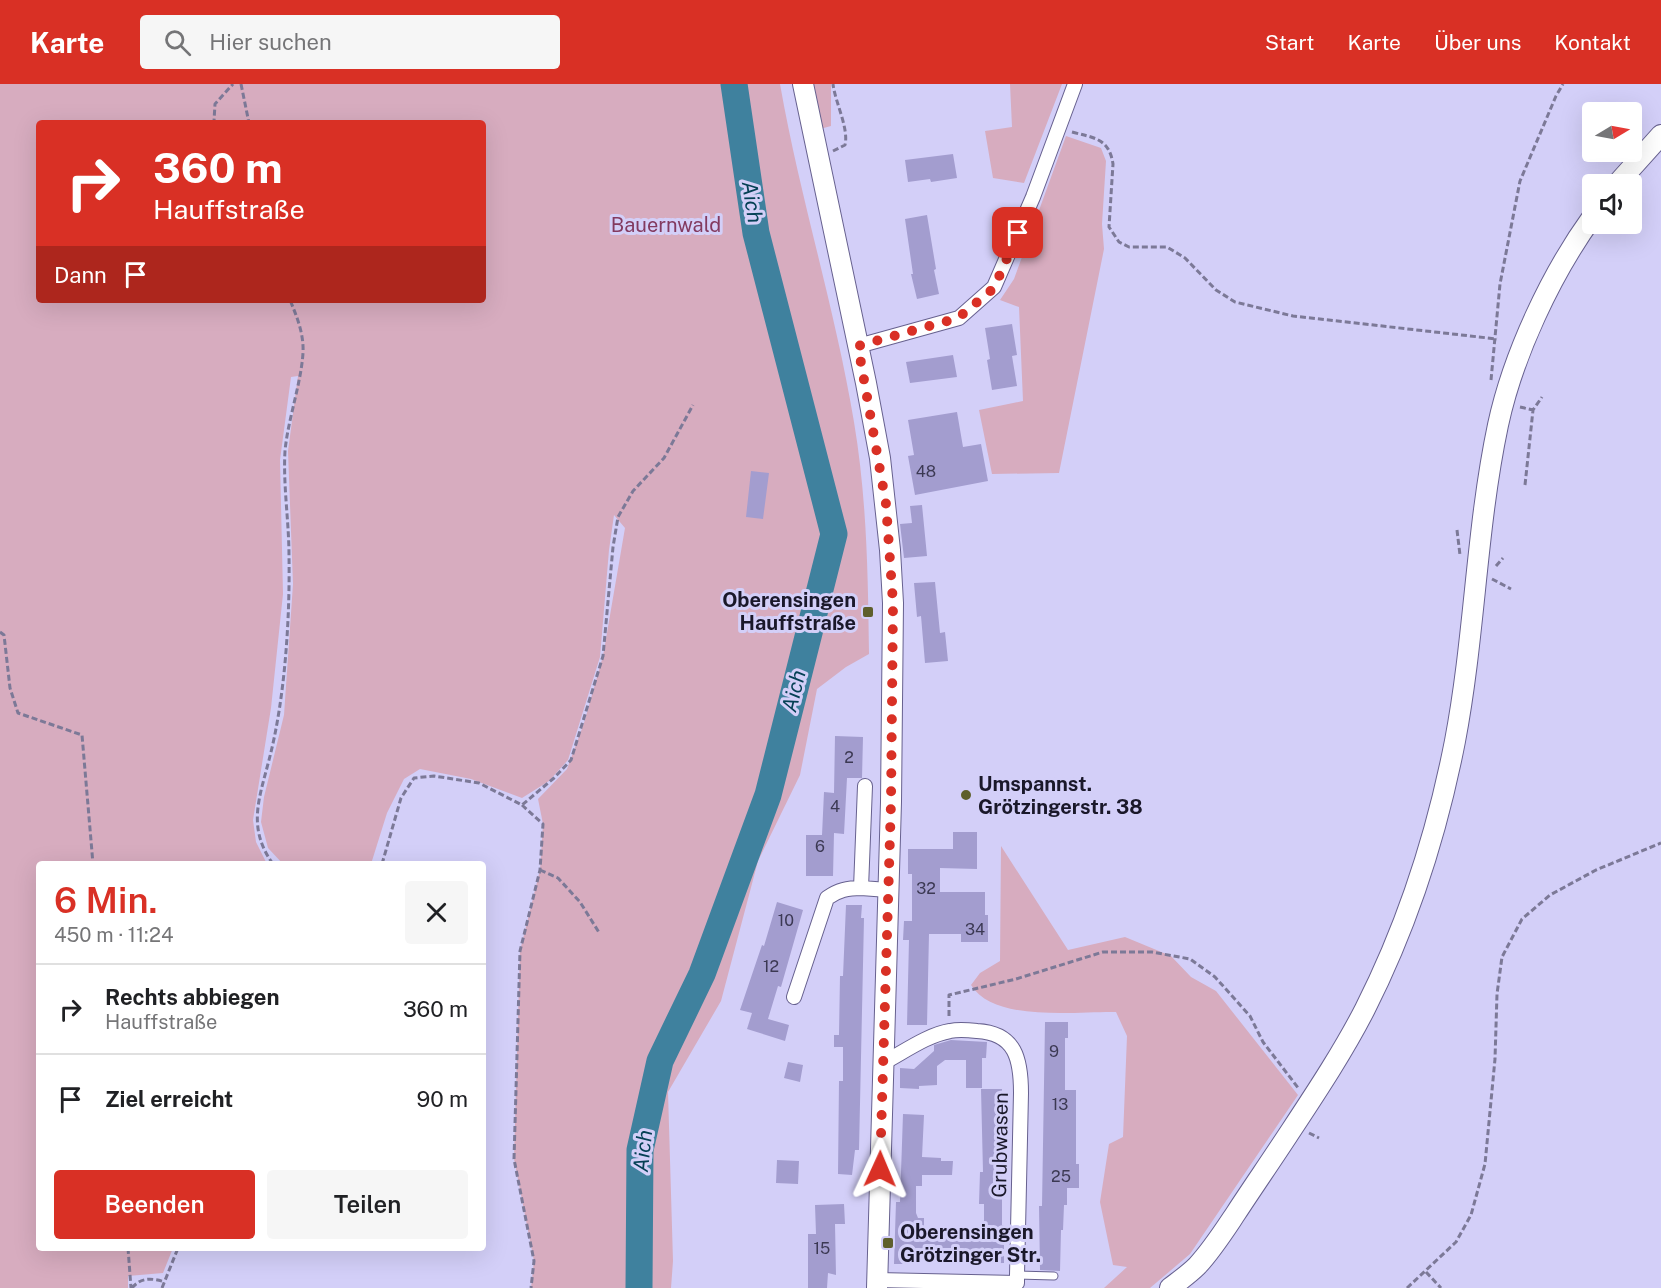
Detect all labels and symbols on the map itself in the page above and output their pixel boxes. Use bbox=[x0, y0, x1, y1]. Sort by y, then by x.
north arrow bbox=[1582, 102, 1642, 162]
water label: Aich bbox=[737, 179, 768, 225]
pin bbox=[992, 207, 1043, 258]
park label: Bauernwald bbox=[611, 213, 721, 237]
house number: 48 bbox=[916, 462, 936, 481]
place label: Oberensingen Hauffstraße bbox=[722, 588, 856, 635]
marker: Oberensingen Hauffstraße bbox=[861, 605, 875, 619]
water label: Aich bbox=[776, 667, 811, 714]
house number: 2 bbox=[844, 748, 854, 767]
place label: Umspannst. Grötzingerstr. 38 bbox=[978, 772, 1143, 819]
marker: Umspannst. Grötzingerstr. 38 bbox=[959, 788, 973, 802]
house number: 4 bbox=[830, 797, 840, 816]
house number: 6 bbox=[815, 837, 825, 856]
house number: 32 bbox=[916, 879, 936, 898]
house number: 10 bbox=[778, 911, 794, 930]
house number: 34 bbox=[965, 920, 985, 939]
house number: 12 bbox=[763, 957, 779, 976]
house number: 9 bbox=[1049, 1042, 1059, 1061]
street label: Grubwasen bbox=[987, 1092, 1013, 1198]
house number: 13 bbox=[1052, 1095, 1068, 1114]
water label: Aich bbox=[628, 1129, 657, 1173]
position arrow bbox=[848, 1137, 912, 1201]
house number: 25 bbox=[1051, 1167, 1071, 1186]
place label: Oberensingen Grötzinger Str. bbox=[900, 1220, 1041, 1267]
marker: Oberensingen Grötzinger Str. bbox=[881, 1236, 895, 1250]
house number: 15 bbox=[814, 1239, 830, 1258]

